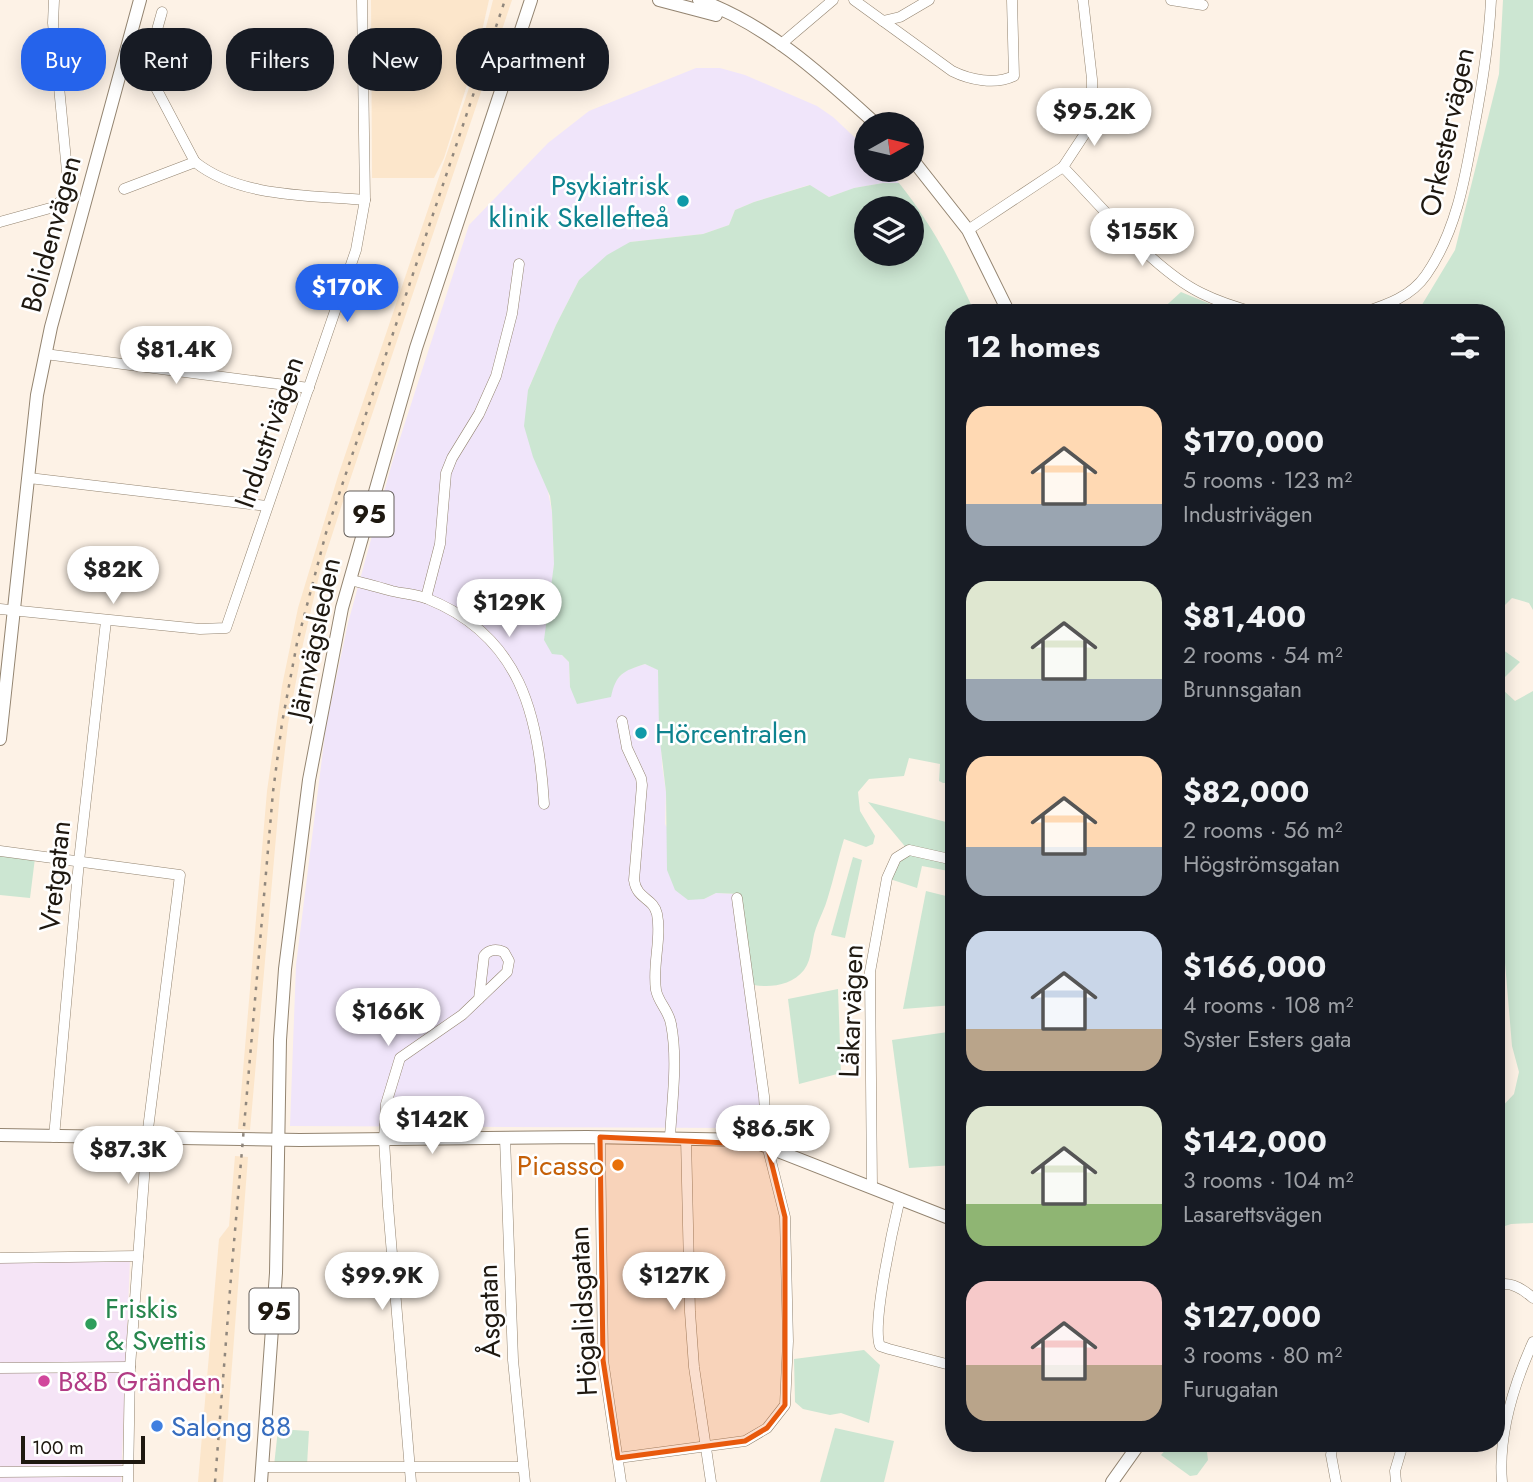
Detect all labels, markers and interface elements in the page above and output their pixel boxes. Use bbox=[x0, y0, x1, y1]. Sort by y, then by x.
chip: Buy bbox=[21, 28, 106, 91]
chip: Rent bbox=[120, 28, 212, 91]
chip: Filters bbox=[226, 28, 334, 91]
chip: New bbox=[348, 28, 442, 91]
chip: Apartment bbox=[456, 28, 609, 91]
street label: Orkestervägen bbox=[1409, 44, 1485, 220]
pin: $95.2K bbox=[1037, 88, 1151, 148]
text: $95.2K bbox=[1052, 94, 1136, 128]
north arrow bbox=[854, 112, 924, 182]
map controls bbox=[854, 112, 924, 266]
street label: Bolidenvägen bbox=[10, 151, 92, 317]
place label: Psykiatrisk klinik Skellefteå bbox=[489, 165, 670, 238]
marker: Psykiatrisk klinik Skellefteå bbox=[675, 193, 691, 209]
button: layers bbox=[854, 196, 924, 266]
pin: $155K bbox=[1093, 208, 1191, 268]
text: $155K bbox=[1106, 214, 1178, 248]
pin: $170K bbox=[298, 264, 396, 324]
text: $170K bbox=[311, 270, 383, 304]
text: 12 homes bbox=[966, 325, 1100, 368]
pin: $81.4K bbox=[119, 326, 233, 386]
icon: filters bbox=[1446, 327, 1484, 365]
text: $81.4K bbox=[136, 332, 216, 366]
street label: Industrivägen bbox=[224, 351, 314, 513]
text: $170,000 bbox=[1183, 420, 1324, 463]
icon: home bbox=[1022, 434, 1106, 518]
text: 5 rooms · 123 m² bbox=[1183, 463, 1352, 497]
road number: 95 bbox=[344, 492, 394, 536]
text: Industrivägen bbox=[1183, 497, 1313, 531]
pin: $82K bbox=[72, 546, 154, 606]
text: $82K bbox=[83, 552, 143, 586]
street label: Järnvägsleden bbox=[276, 554, 351, 726]
pin: $129K bbox=[460, 580, 558, 639]
text: $129K bbox=[473, 585, 545, 619]
text: $81,400 bbox=[1183, 595, 1306, 638]
icon: home bbox=[1022, 609, 1106, 693]
text: 2 rooms · 54 m² bbox=[1183, 638, 1343, 672]
text: Brunnsgatan bbox=[1183, 672, 1302, 706]
place label: Hörcentralen bbox=[655, 713, 807, 754]
marker: Hörcentralen bbox=[633, 725, 649, 741]
text: $82,000 bbox=[1183, 770, 1309, 813]
icon: home bbox=[1022, 784, 1106, 868]
text: 2 rooms · 56 m² bbox=[1183, 813, 1343, 847]
street label: Vretgatan bbox=[29, 819, 81, 933]
text: Högströmsgatan bbox=[1183, 847, 1340, 881]
street label: Läkarvägen bbox=[828, 944, 874, 1078]
text: $166,000 bbox=[1183, 945, 1326, 988]
icon: home bbox=[1022, 959, 1106, 1043]
pin: $166K bbox=[339, 988, 437, 1048]
text: 4 rooms · 108 m² bbox=[1183, 988, 1353, 1022]
text: $166K bbox=[352, 994, 424, 1028]
text: Syster Esters gata bbox=[1183, 1022, 1351, 1056]
pin: $142K bbox=[383, 1096, 481, 1156]
text: $142K bbox=[395, 1102, 469, 1136]
pin: $86.5K bbox=[716, 1106, 830, 1165]
text: $86.5K bbox=[732, 1111, 814, 1145]
text: $142,000 bbox=[1183, 1120, 1327, 1163]
pin: $87.3K bbox=[71, 1126, 185, 1186]
text: $87.3K bbox=[89, 1132, 167, 1166]
icon: home bbox=[1022, 1134, 1106, 1218]
place label: Picasso bbox=[517, 1145, 604, 1186]
marker: Picasso bbox=[610, 1157, 626, 1173]
text: 3 rooms · 104 m² bbox=[1183, 1163, 1353, 1197]
text: Lasarettsvägen bbox=[1183, 1197, 1323, 1231]
street label: Högalidsgatan bbox=[558, 1225, 608, 1397]
pin: $99.9K bbox=[325, 1252, 439, 1312]
pin: $127K bbox=[625, 1252, 723, 1312]
text: $99.9K bbox=[341, 1258, 423, 1292]
text: $127K bbox=[638, 1258, 710, 1292]
street label: Åsgatan bbox=[467, 1263, 511, 1359]
place label: Friskis & Svettis bbox=[105, 1288, 206, 1361]
road number: 95 bbox=[250, 1288, 298, 1334]
text: $127,000 bbox=[1183, 1295, 1321, 1338]
icon: home bbox=[1022, 1309, 1106, 1393]
marker: Friskis & Svettis bbox=[83, 1316, 99, 1332]
text: 3 rooms · 80 m² bbox=[1183, 1338, 1342, 1372]
place label: B&B Gränden bbox=[58, 1361, 221, 1402]
text: Furugatan bbox=[1183, 1372, 1279, 1406]
marker: B&B Gränden bbox=[36, 1373, 52, 1389]
place label: Salong 88 bbox=[171, 1406, 291, 1447]
marker: Salong 88 bbox=[149, 1418, 165, 1434]
scale bar bbox=[21, 1433, 145, 1465]
text: 100 m bbox=[32, 1434, 84, 1461]

